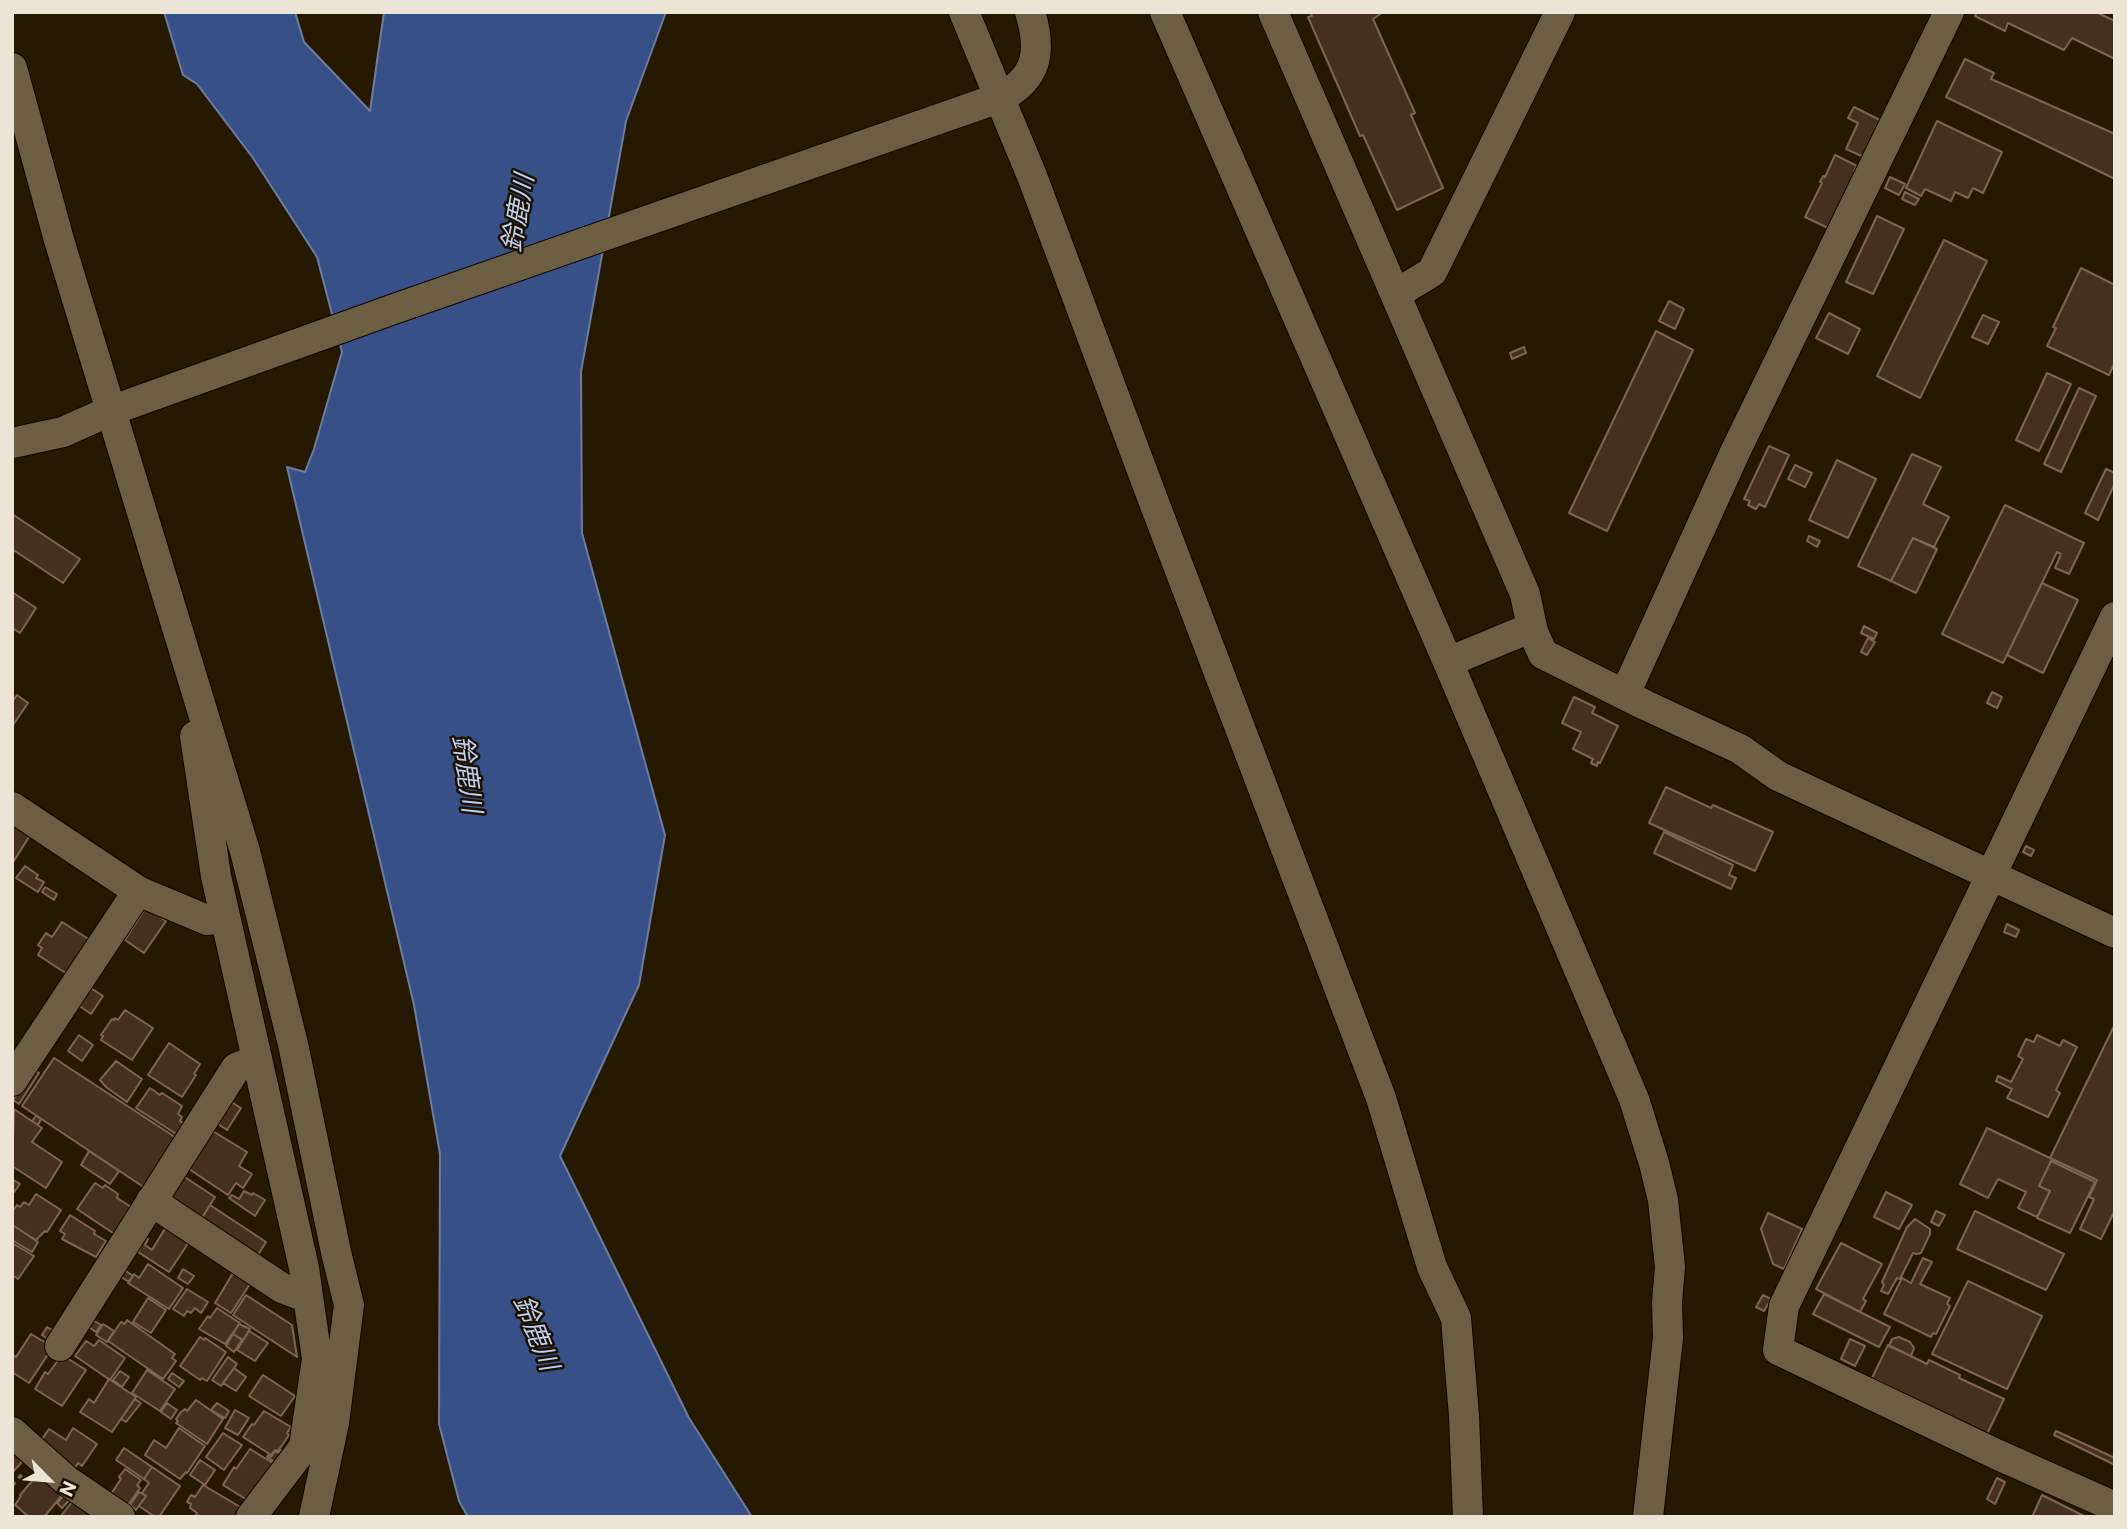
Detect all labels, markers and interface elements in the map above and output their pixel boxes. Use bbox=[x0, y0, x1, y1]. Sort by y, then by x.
water label: 鈴鹿川 bbox=[496, 172, 540, 254]
water label: 鈴鹿川 bbox=[446, 733, 488, 815]
water label: 鈴鹿川 bbox=[507, 1291, 565, 1375]
north arrow bbox=[14, 1445, 84, 1515]
text: N bbox=[55, 1478, 82, 1500]

